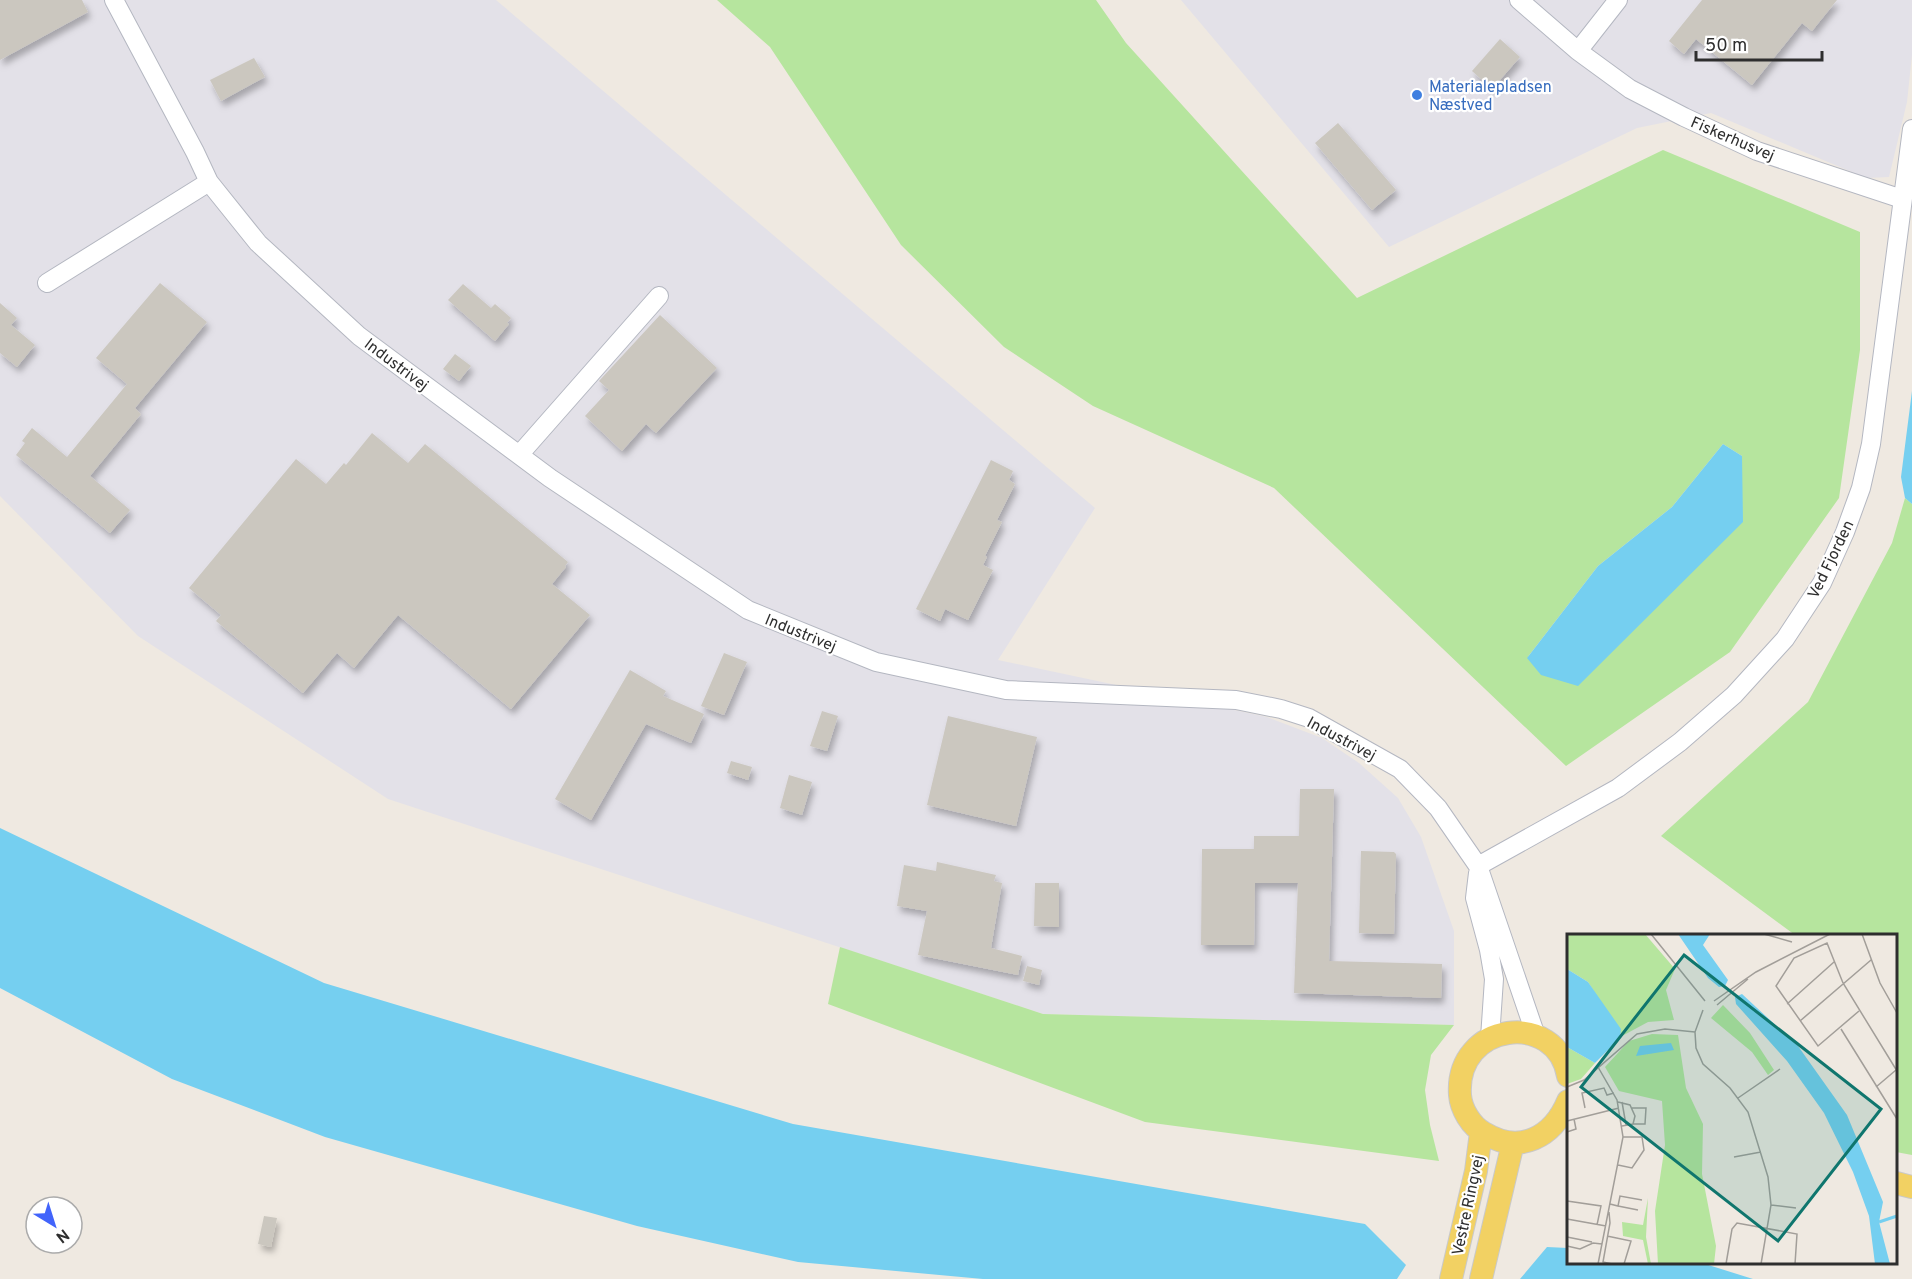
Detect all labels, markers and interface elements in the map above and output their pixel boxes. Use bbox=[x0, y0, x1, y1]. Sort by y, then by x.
scale bar bbox=[1696, 24, 1822, 62]
text: 50 m bbox=[1705, 35, 1747, 58]
place label: Materialepladsen Næstved bbox=[1429, 78, 1552, 116]
marker: Materialepladsen Næstved bbox=[1410, 88, 1424, 102]
street label: Fiskerhusvej bbox=[1687, 113, 1777, 167]
street label: Industrivej bbox=[360, 335, 432, 396]
street label: Ved Fjorden bbox=[1804, 517, 1859, 602]
street label: Industrivej bbox=[761, 610, 839, 657]
street label: Industrivej bbox=[1303, 713, 1379, 766]
inset map bbox=[1567, 934, 1897, 1264]
street label: Vestre Ringvej bbox=[1449, 1153, 1489, 1257]
north arrow bbox=[24, 1195, 84, 1255]
text: N bbox=[51, 1224, 73, 1247]

